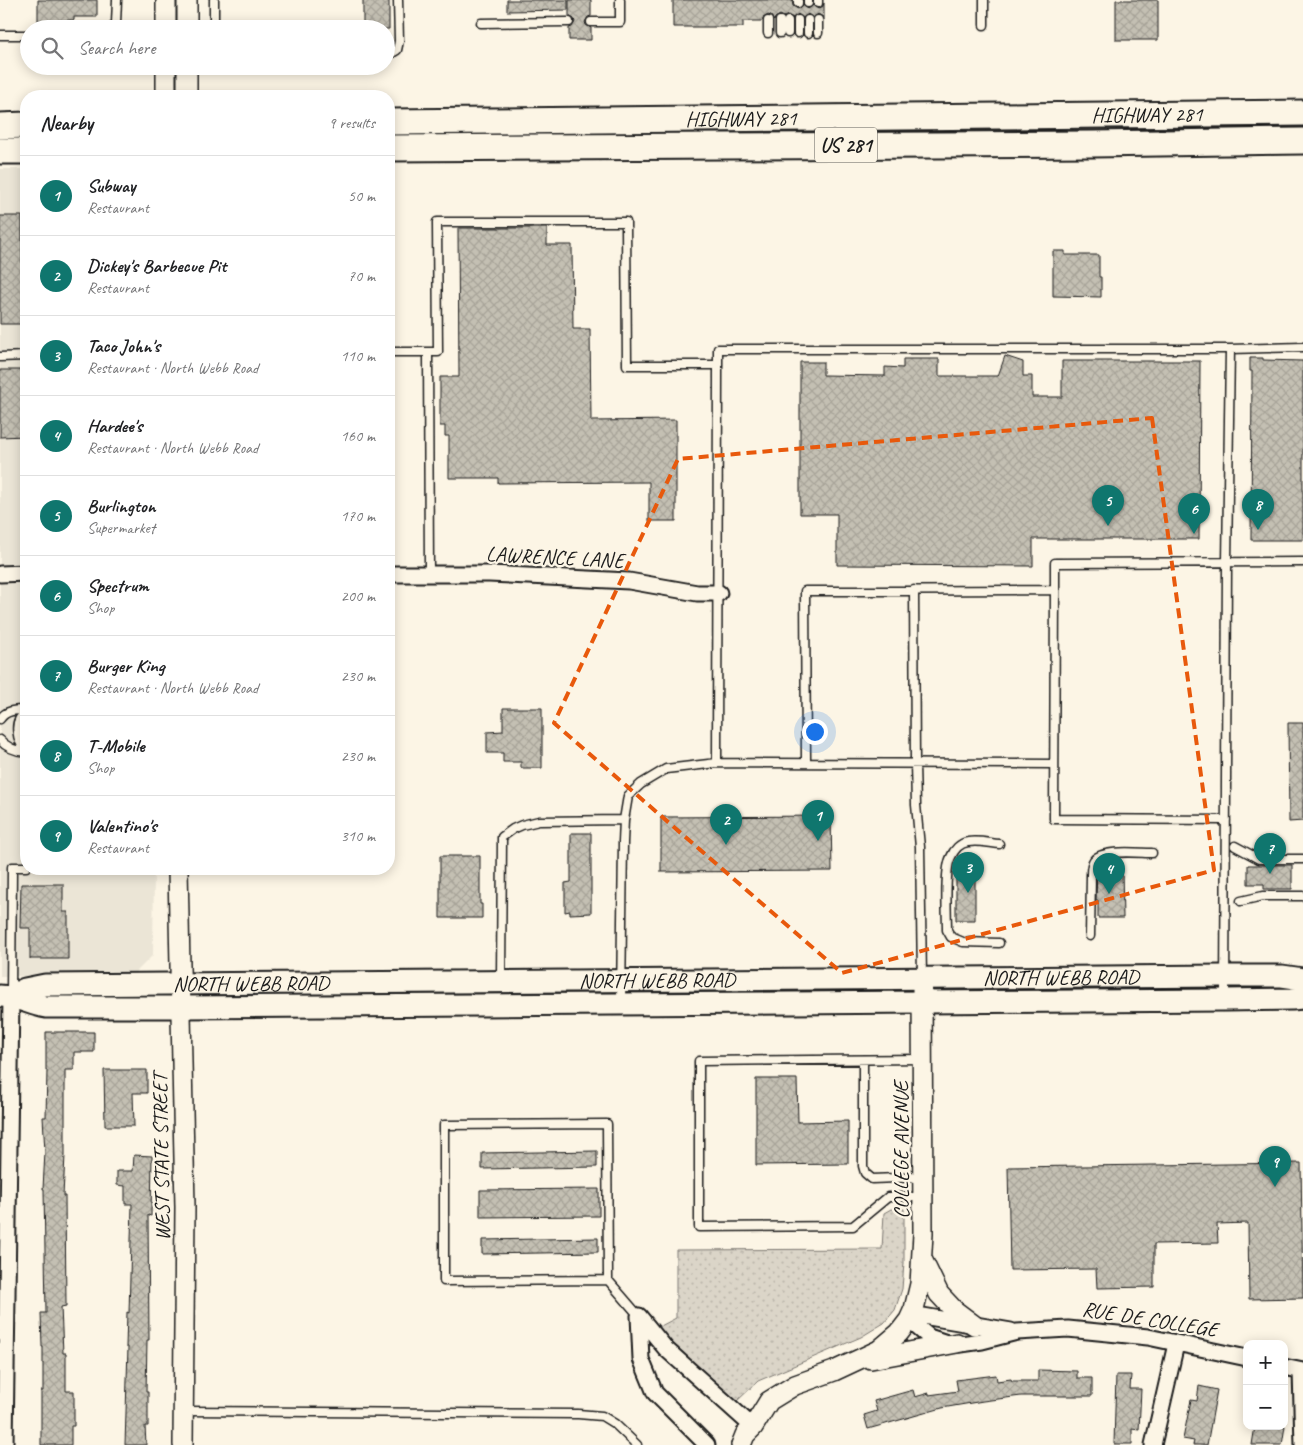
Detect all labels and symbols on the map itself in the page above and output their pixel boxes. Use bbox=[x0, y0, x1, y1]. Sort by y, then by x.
street label: HIGHWAY 281 bbox=[1091, 101, 1204, 128]
street label: HIGHWAY 281 bbox=[685, 105, 798, 132]
road number: US 281 bbox=[815, 128, 877, 162]
pin: 5 bbox=[1092, 485, 1124, 526]
pin: 8 bbox=[1242, 489, 1274, 530]
pin: 6 bbox=[1178, 493, 1210, 534]
street label: LAWRENCE LANE bbox=[486, 540, 627, 574]
your location bbox=[802, 719, 828, 745]
pin: 1 bbox=[802, 800, 834, 841]
pin: 2 bbox=[710, 804, 742, 845]
pin: 7 bbox=[1254, 833, 1286, 874]
pin: 3 bbox=[952, 852, 984, 893]
pin: 4 bbox=[1093, 853, 1125, 894]
street label: NORTH WEBB ROAD bbox=[983, 964, 1141, 991]
street label: NORTH WEBB ROAD bbox=[579, 967, 737, 994]
street label: NORTH WEBB ROAD bbox=[173, 970, 331, 997]
street label: WEST STATE STREET bbox=[146, 1069, 175, 1241]
street label: COLLEGE AVENUE bbox=[888, 1078, 914, 1219]
pin: 9 bbox=[1259, 1146, 1291, 1187]
street label: RUE DE COLLEGE bbox=[1080, 1295, 1222, 1343]

